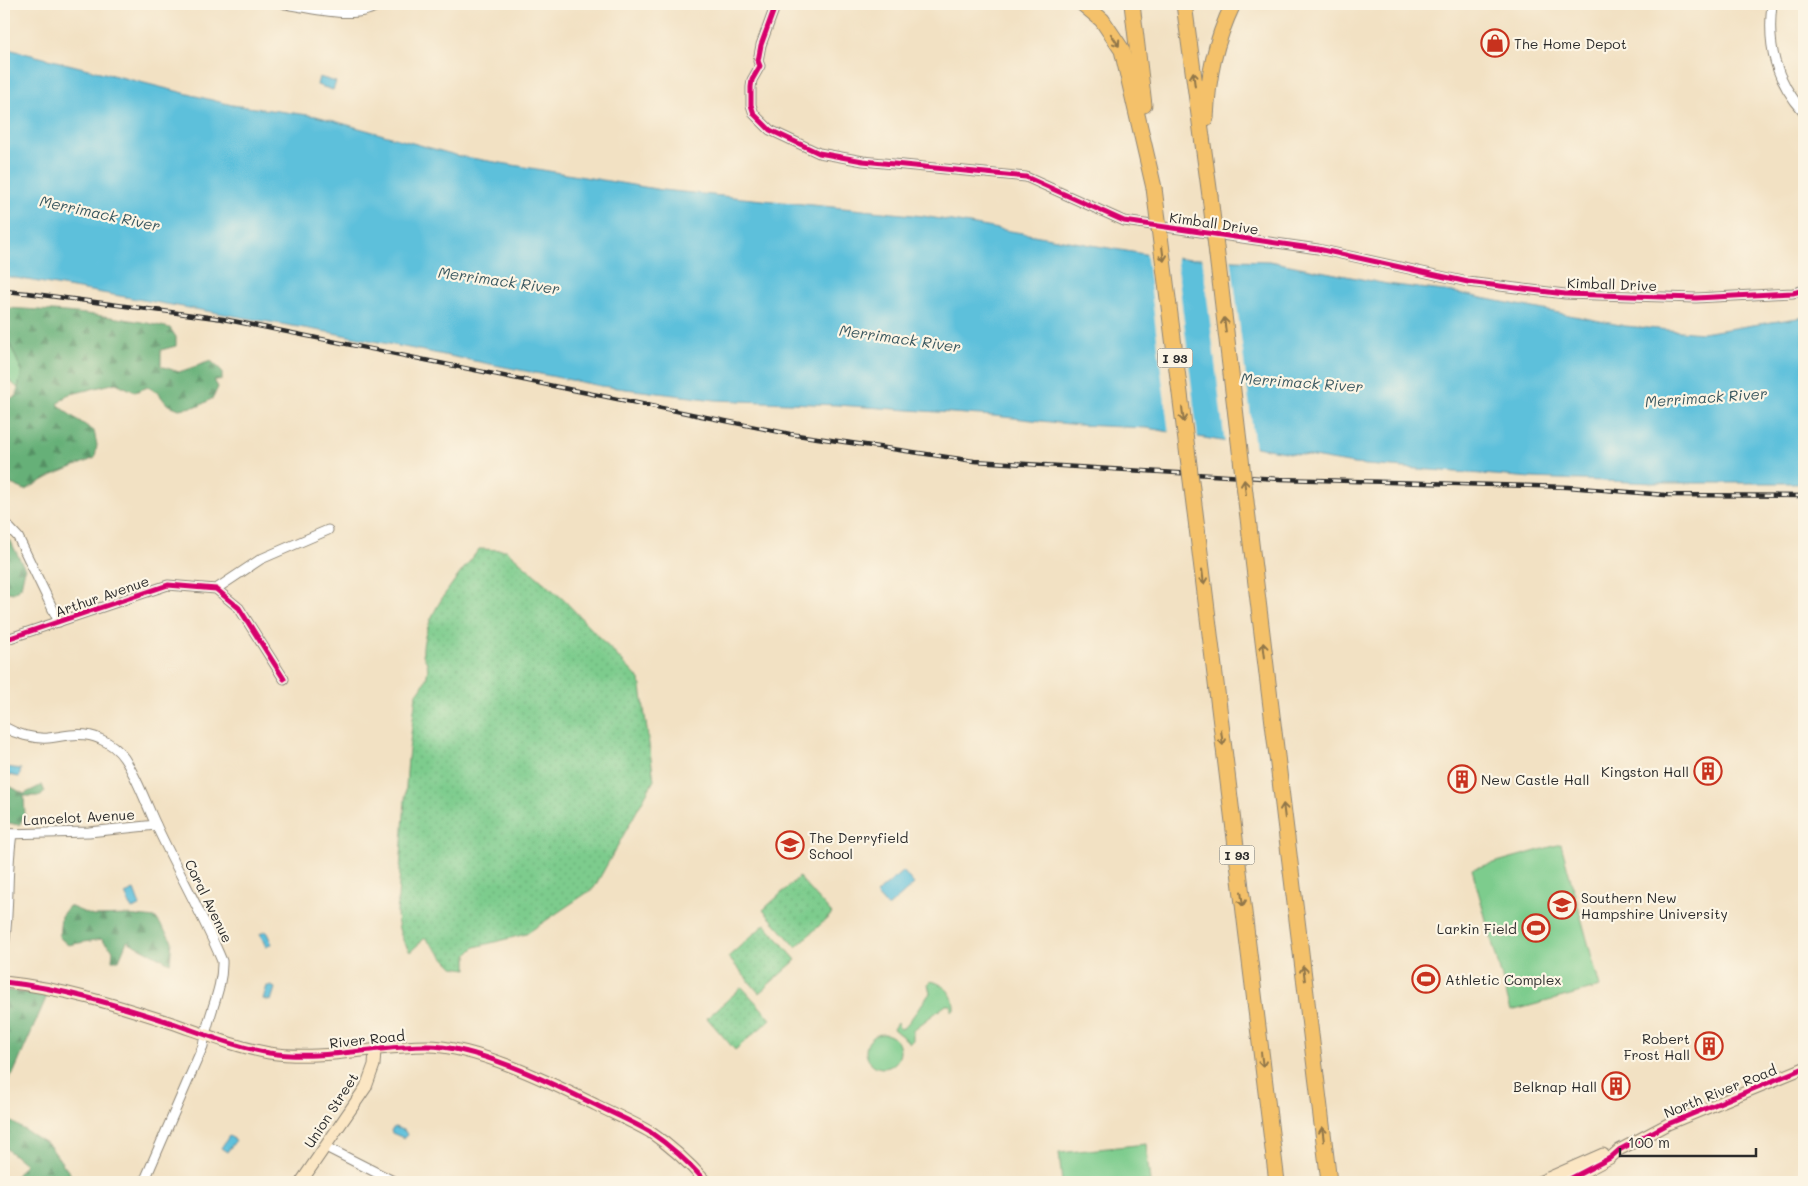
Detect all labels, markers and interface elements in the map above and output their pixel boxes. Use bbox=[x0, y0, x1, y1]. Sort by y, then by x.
shop icon: The Home Depot bbox=[1480, 28, 1510, 58]
one-way arrow bbox=[1110, 33, 1121, 47]
place label: The Home Depot bbox=[1514, 34, 1627, 53]
one-way arrow bbox=[1189, 71, 1199, 87]
water label: Merrimack River bbox=[38, 190, 163, 236]
street label: Kimball Drive bbox=[1168, 207, 1260, 239]
one-way arrow bbox=[1158, 246, 1168, 262]
water label: Merrimack River bbox=[437, 262, 562, 299]
street label: Kimball Drive bbox=[1567, 273, 1657, 295]
one-way arrow bbox=[1220, 318, 1230, 334]
water label: Merrimack River bbox=[838, 320, 963, 357]
road number: I 93 bbox=[1158, 348, 1192, 368]
water label: Merrimack River bbox=[1240, 368, 1364, 396]
water label: Merrimack River bbox=[1644, 383, 1768, 411]
one-way arrow bbox=[1178, 407, 1188, 423]
one-way arrow bbox=[1240, 479, 1250, 495]
one-way arrow bbox=[1198, 568, 1208, 584]
street label: Arthur Avenue bbox=[52, 571, 152, 621]
one-way arrow bbox=[1259, 642, 1269, 658]
one-way arrow bbox=[1218, 729, 1228, 745]
building icon: Kingston Hall bbox=[1693, 756, 1723, 786]
place label: Kingston Hall bbox=[1601, 762, 1689, 781]
building icon: New Castle Hall bbox=[1447, 764, 1477, 794]
place label: New Castle Hall bbox=[1481, 770, 1589, 789]
one-way arrow bbox=[1279, 804, 1289, 820]
street label: Lancelot Avenue bbox=[23, 805, 135, 829]
place label: The Derryfield School bbox=[809, 828, 908, 863]
school or university icon: The Derryfield School bbox=[775, 830, 805, 860]
road number: I 93 bbox=[1220, 846, 1254, 864]
street label: Coral Avenue bbox=[181, 856, 237, 946]
place label: Southern New Hampshire University bbox=[1581, 888, 1728, 923]
school or university icon: Southern New Hampshire University bbox=[1547, 890, 1577, 920]
one-way arrow bbox=[1237, 891, 1247, 907]
sports icon: Larkin Field bbox=[1521, 913, 1551, 943]
place label: Larkin Field bbox=[1437, 919, 1517, 938]
sports icon: Athletic Complex bbox=[1411, 964, 1441, 994]
one-way arrow bbox=[1298, 965, 1308, 981]
place label: Athletic Complex bbox=[1445, 970, 1561, 989]
street label: River Road bbox=[328, 1026, 406, 1052]
place label: Robert Frost Hall bbox=[1624, 1029, 1690, 1064]
building icon: Robert Frost Hall bbox=[1694, 1031, 1724, 1061]
one-way arrow bbox=[1257, 1052, 1267, 1068]
street label: North River Road bbox=[1661, 1060, 1779, 1122]
street label: Union Street bbox=[299, 1069, 363, 1151]
building icon: Belknap Hall bbox=[1601, 1071, 1631, 1101]
place label: Belknap Hall bbox=[1513, 1077, 1597, 1096]
one-way arrow bbox=[1318, 1126, 1328, 1142]
scale bar bbox=[1620, 1126, 1757, 1158]
text: 100 m bbox=[1628, 1132, 1670, 1152]

